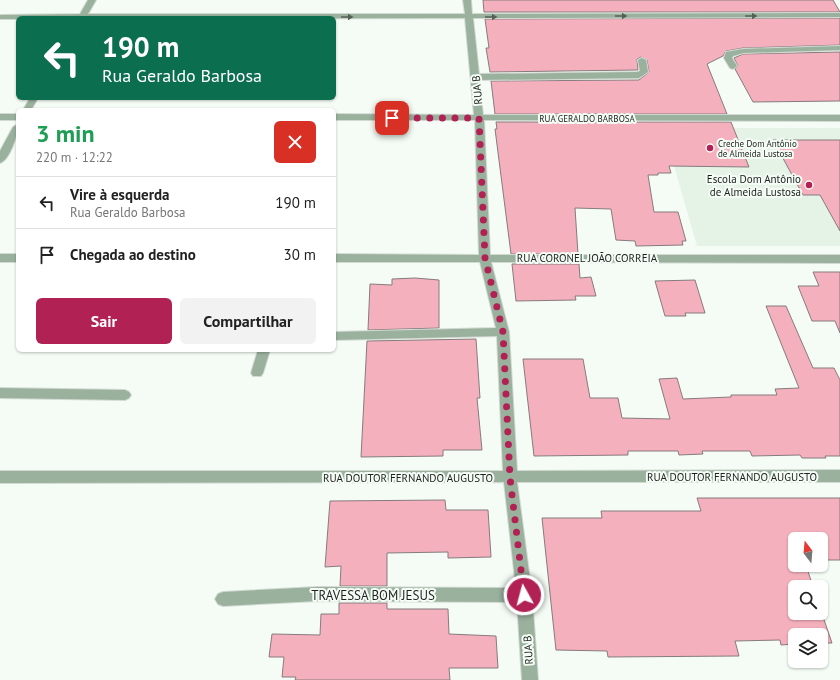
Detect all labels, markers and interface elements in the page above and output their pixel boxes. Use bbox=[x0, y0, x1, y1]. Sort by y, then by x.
one-way arrow bbox=[615, 13, 628, 19]
one-way arrow bbox=[745, 13, 758, 19]
one-way arrow bbox=[341, 14, 354, 20]
one-way arrow bbox=[485, 14, 498, 20]
text: 190 m bbox=[102, 28, 179, 65]
icon: left bbox=[36, 32, 88, 84]
text: Rua Geraldo Barbosa bbox=[102, 64, 262, 87]
street label: RUA B bbox=[469, 75, 485, 105]
pin bbox=[375, 101, 409, 135]
icon: arrive bbox=[381, 107, 403, 129]
street label: RUA GERALDO BARBOSA bbox=[539, 113, 636, 124]
text: 3 min bbox=[36, 118, 95, 149]
button: close bbox=[274, 121, 316, 163]
place label: Creche Dom Antônio de Almeida Lustosa bbox=[718, 138, 797, 159]
marker: Creche Dom Antônio de Almeida Lustosa bbox=[705, 143, 715, 153]
text: 220 m · 12:22 bbox=[36, 149, 113, 166]
place label: Escola Dom Antônio de Almeida Lustosa bbox=[707, 172, 801, 199]
marker: Escola Dom Antônio de Almeida Lustosa bbox=[804, 180, 814, 190]
text: Vire à esquerda bbox=[70, 185, 169, 204]
icon: left bbox=[36, 192, 58, 214]
text: 190 m bbox=[275, 193, 316, 212]
text: Rua Geraldo Barbosa bbox=[70, 204, 186, 221]
icon: arrive bbox=[36, 244, 58, 266]
text: Chegada ao destino bbox=[70, 245, 196, 264]
text: 30 m bbox=[283, 245, 316, 264]
street label: RUA CORONEL JOÃO CORREIA bbox=[517, 251, 658, 265]
button: Sair bbox=[36, 298, 172, 344]
button: Compartilhar bbox=[180, 298, 316, 344]
street label: RUA DOUTOR FERNANDO AUGUSTO bbox=[647, 470, 817, 484]
street label: RUA DOUTOR FERNANDO AUGUSTO bbox=[323, 471, 493, 485]
north arrow bbox=[788, 532, 828, 572]
map controls bbox=[788, 532, 828, 668]
position arrow bbox=[503, 574, 545, 616]
button: search bbox=[788, 580, 828, 620]
street label: TRAVESSA BOM JESUS bbox=[311, 587, 435, 604]
button: layers bbox=[788, 628, 828, 668]
street label: RUA B bbox=[520, 635, 536, 665]

